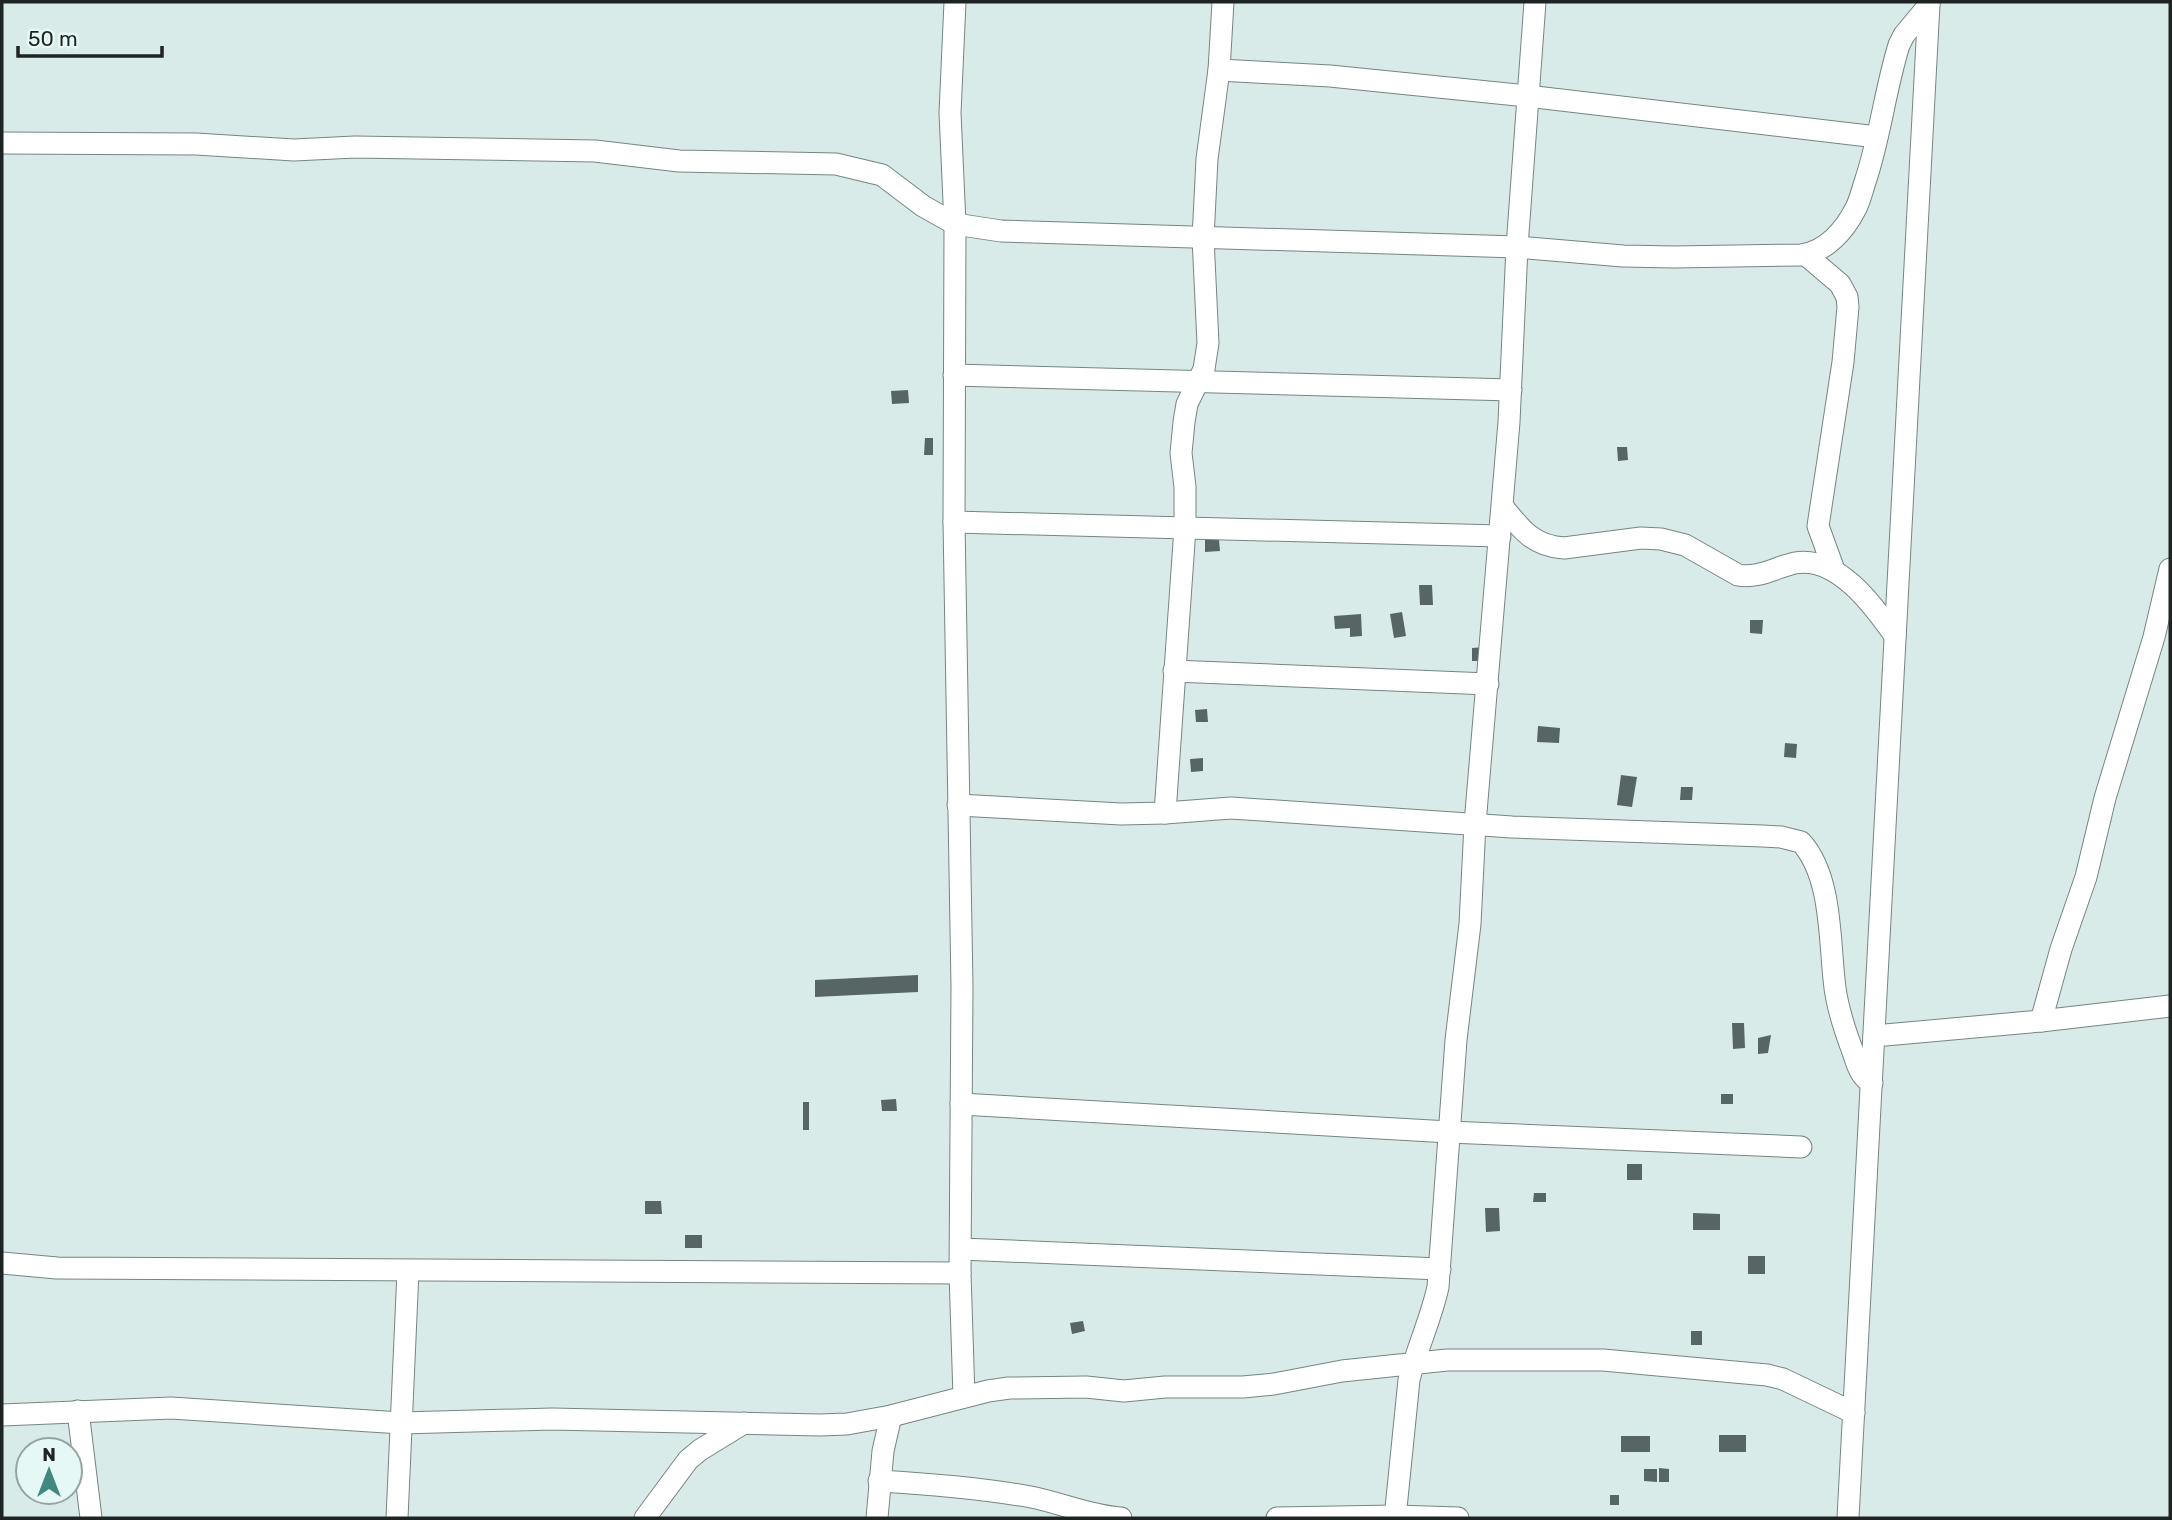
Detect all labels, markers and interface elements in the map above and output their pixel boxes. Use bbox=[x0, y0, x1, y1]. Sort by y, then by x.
scale bar bbox=[18, 14, 161, 58]
text: 50 m bbox=[28, 26, 78, 51]
north arrow bbox=[14, 1436, 84, 1506]
text: N bbox=[42, 1443, 56, 1466]

